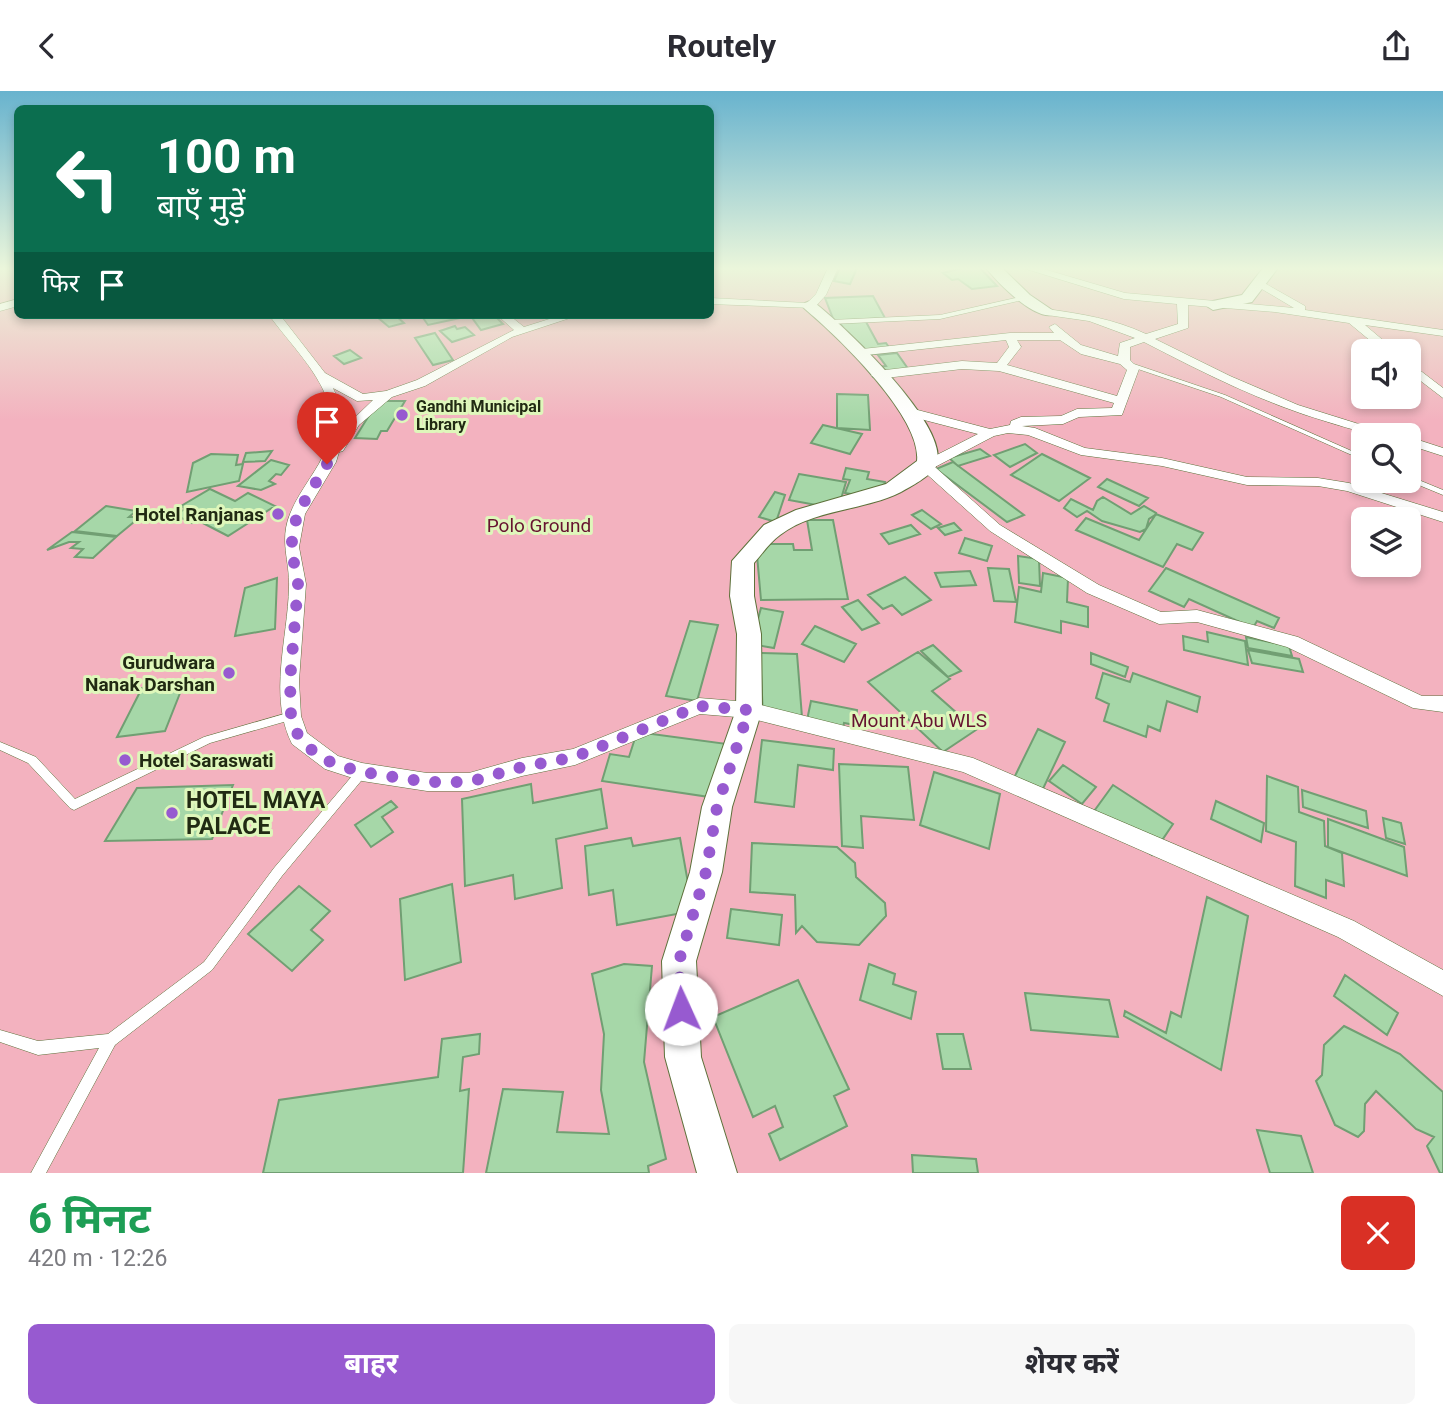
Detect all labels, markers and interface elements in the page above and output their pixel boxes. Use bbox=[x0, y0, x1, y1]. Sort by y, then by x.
icon: back bbox=[28, 27, 66, 65]
text: Routely bbox=[667, 27, 776, 65]
icon: share bbox=[1377, 27, 1415, 65]
text: 100 m bbox=[157, 128, 296, 185]
icon: left bbox=[42, 133, 133, 224]
text: बाएँ मुड़ें bbox=[157, 187, 245, 225]
icon: arrive bbox=[93, 266, 131, 304]
text: फिर bbox=[42, 268, 79, 298]
map controls bbox=[1351, 339, 1421, 577]
button: sound bbox=[1351, 339, 1421, 409]
pin bbox=[297, 392, 357, 464]
place label: Gandhi Municipal Library bbox=[416, 397, 541, 434]
icon: arrive bbox=[308, 403, 346, 441]
marker: Gandhi Municipal Library bbox=[394, 407, 410, 423]
button: search bbox=[1351, 423, 1421, 493]
place label: Hotel Ranjanas bbox=[135, 503, 264, 526]
marker: Hotel Ranjanas bbox=[270, 506, 286, 522]
button: layers bbox=[1351, 507, 1421, 577]
park label: Polo Ground bbox=[487, 514, 591, 537]
place label: Gurudwara Nanak Darshan bbox=[85, 651, 215, 696]
marker: Gurudwara Nanak Darshan bbox=[221, 665, 237, 681]
park label: Mount Abu WLS bbox=[851, 709, 987, 732]
place label: Hotel Saraswati bbox=[139, 749, 274, 772]
marker: Hotel Saraswati bbox=[117, 752, 133, 768]
place label: HOTEL MAYA PALACE bbox=[186, 787, 326, 840]
marker: HOTEL MAYA PALACE bbox=[164, 805, 180, 821]
position arrow bbox=[644, 972, 718, 1046]
text: 6 मिनट bbox=[28, 1194, 151, 1243]
button: close bbox=[1341, 1196, 1415, 1270]
text: 420 m · 12:26 bbox=[28, 1245, 167, 1272]
button: बाहर bbox=[28, 1324, 715, 1404]
button: शेयर करें bbox=[729, 1324, 1415, 1404]

